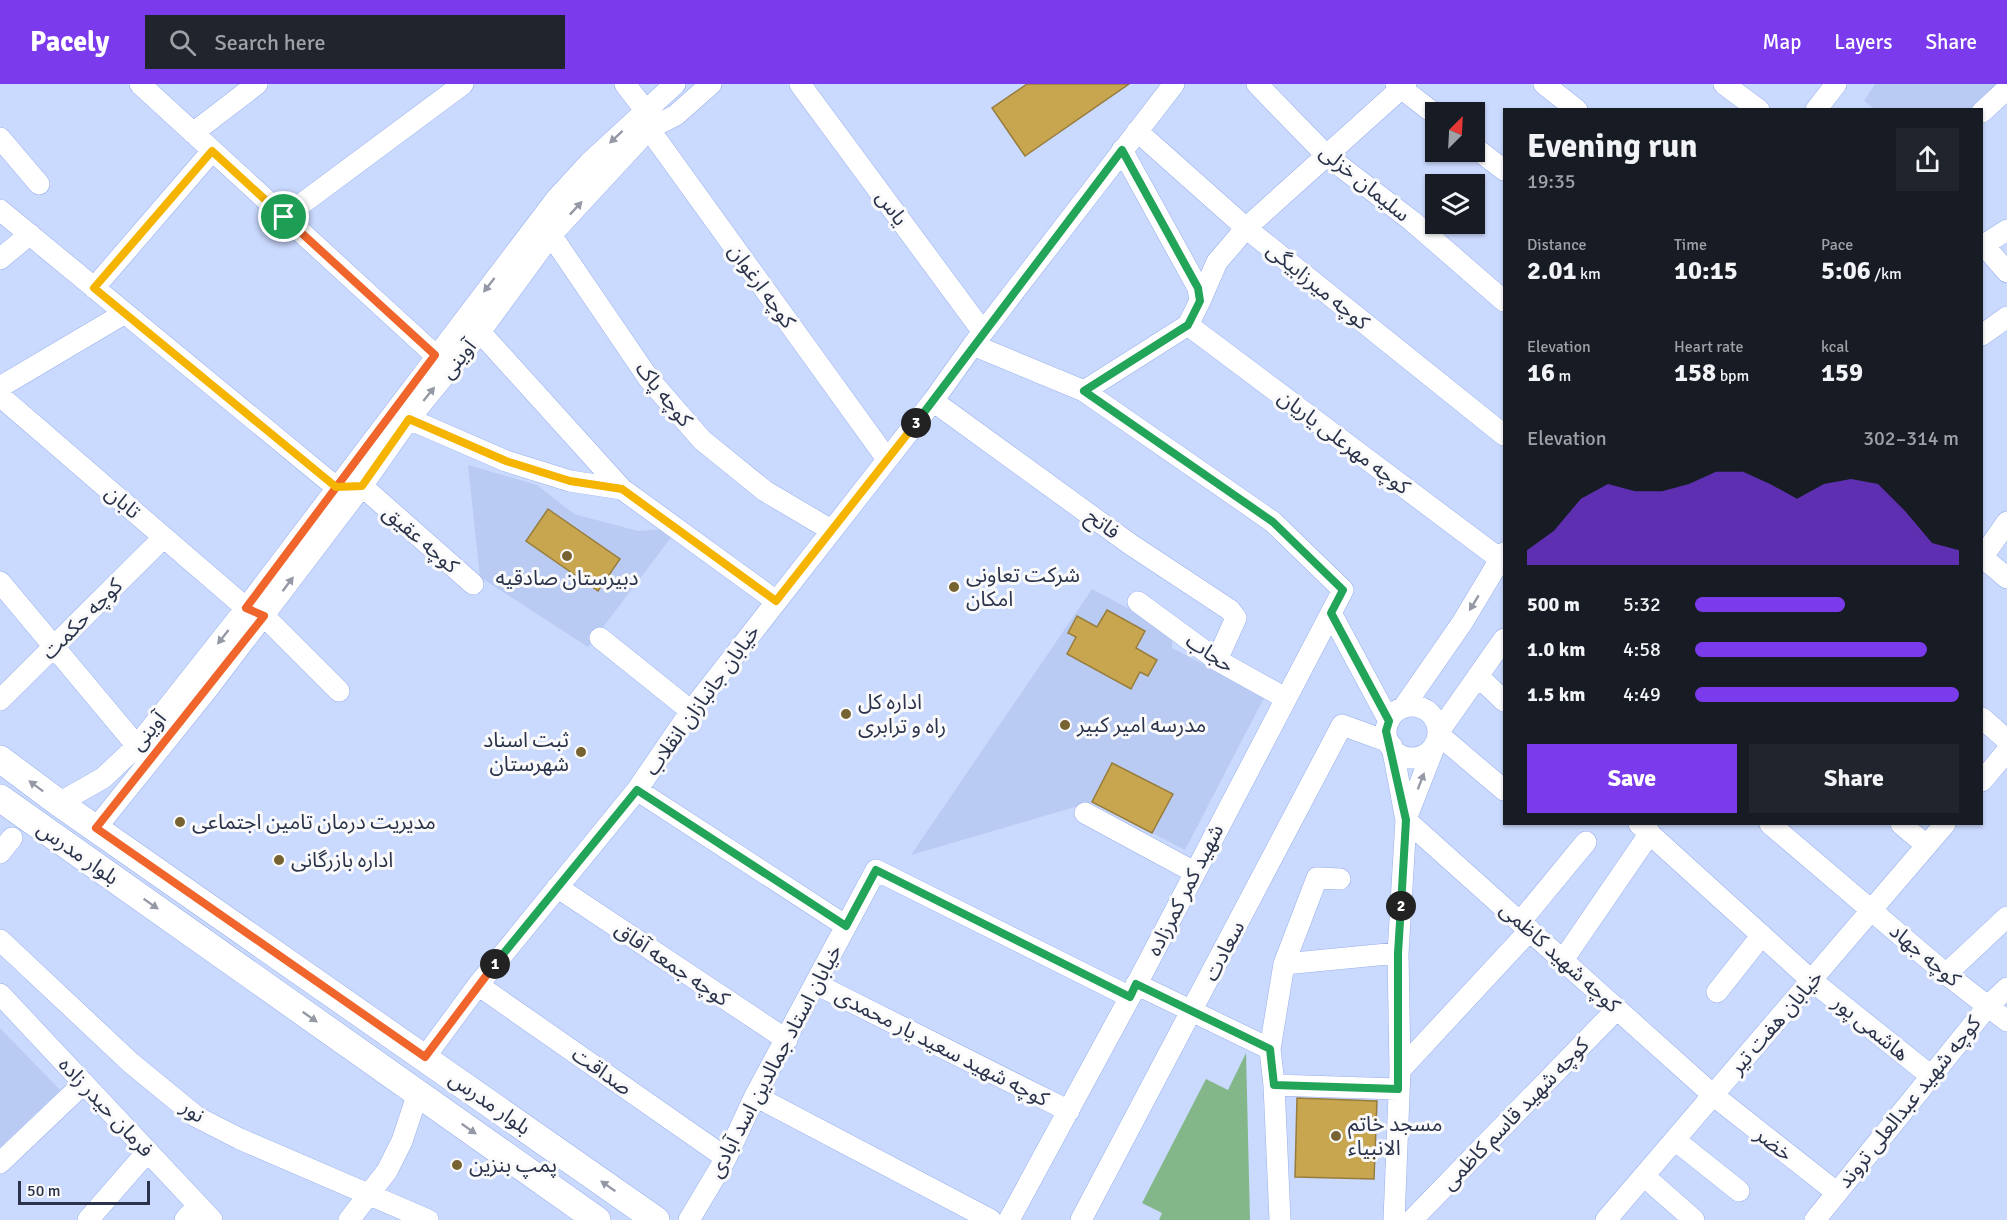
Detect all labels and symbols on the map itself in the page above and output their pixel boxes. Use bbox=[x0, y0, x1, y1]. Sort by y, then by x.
north arrow bbox=[1425, 102, 1485, 162]
one-way arrow bbox=[609, 130, 624, 144]
street label: سلیمان خزلی bbox=[1314, 139, 1416, 227]
street label: یاس bbox=[870, 185, 914, 231]
pin bbox=[258, 191, 309, 242]
one-way arrow bbox=[568, 201, 582, 215]
street label: کوچه میرزابیگی bbox=[1261, 237, 1375, 336]
street label: کوچه ارغوان bbox=[723, 239, 801, 334]
one-way arrow bbox=[483, 277, 496, 293]
street label: آوینی bbox=[434, 333, 482, 384]
street label: کوچه پاک bbox=[630, 356, 698, 432]
street label: کوچه مهرعلی یاریان bbox=[1273, 384, 1415, 500]
one-way arrow bbox=[423, 386, 436, 402]
pin: 3 bbox=[901, 408, 931, 438]
street label: تابان bbox=[100, 480, 146, 524]
street label: کوچه عقیق bbox=[378, 499, 464, 579]
street label: فاتح bbox=[1080, 503, 1125, 547]
marker: دبیرستان صادقیه bbox=[560, 549, 574, 563]
place label: شرکت تعاونی امکان bbox=[966, 562, 1080, 612]
place label: دبیرستان صادقیه bbox=[495, 565, 639, 591]
street label: کوچه حکمت bbox=[36, 573, 128, 665]
one-way arrow bbox=[281, 577, 293, 592]
marker: شرکت تعاونی امکان bbox=[947, 580, 961, 594]
one-way arrow bbox=[1469, 595, 1480, 611]
street label: خیابان جانبازان انقلاب bbox=[639, 619, 765, 781]
street label: حجاب bbox=[1181, 627, 1239, 679]
one-way arrow bbox=[217, 629, 230, 645]
place label: اداره کل راه و ترابری bbox=[858, 689, 946, 739]
street label: آوینی bbox=[124, 705, 172, 756]
marker: اداره کل راه و ترابری bbox=[839, 707, 853, 721]
place label: مدرسه امیر کبیر bbox=[1076, 712, 1206, 738]
marker: مدرسه امیر کبیر bbox=[1058, 718, 1072, 732]
place label: ثبت اسناد شهرستان bbox=[483, 727, 569, 777]
marker: ثبت اسناد شهرستان bbox=[574, 745, 588, 759]
one-way arrow bbox=[1417, 772, 1426, 790]
one-way arrow bbox=[28, 780, 43, 792]
place label: مدیریت درمان تامین اجتماعی bbox=[192, 809, 436, 835]
street label: بلوار مدرس bbox=[32, 815, 124, 891]
marker: مدیریت درمان تامین اجتماعی bbox=[173, 815, 187, 829]
street label: شهید کمر کمرزاده bbox=[1141, 820, 1229, 960]
place label: اداره بازرگانی bbox=[291, 847, 393, 873]
marker: اداره بازرگانی bbox=[272, 853, 286, 867]
pin: 2 bbox=[1386, 891, 1416, 921]
street label: کوچه شهید کاظمی bbox=[1494, 896, 1626, 1018]
one-way arrow bbox=[142, 898, 158, 910]
street label: کوچه جمعه آفاق bbox=[610, 916, 735, 1012]
street label: سعادت bbox=[1198, 916, 1250, 986]
street label: کوچه جهاد bbox=[1884, 918, 1966, 993]
street label: خیابان استاد جمالدین اسد آبادی bbox=[702, 940, 848, 1182]
pin: 1 bbox=[480, 949, 510, 979]
street label: خیابان هفت تیر bbox=[1723, 965, 1828, 1080]
street label: کوچه شهید سعید یار محمدی bbox=[831, 982, 1053, 1112]
street label: هاشمی پور bbox=[1827, 989, 1914, 1067]
street label: کوچه شهید عبدالعلی تروند bbox=[1832, 1010, 1987, 1193]
one-way arrow bbox=[302, 1011, 318, 1022]
street label: کوچه شهید قاسم کاظمی bbox=[1436, 1032, 1596, 1197]
street label: صداقت bbox=[567, 1041, 637, 1101]
street label: فرمان حیدر زاده bbox=[53, 1052, 159, 1162]
street label: بلوار مدرس bbox=[444, 1065, 536, 1141]
street label: نور bbox=[175, 1093, 210, 1128]
place label: مسجد خاتم الانبیاء bbox=[1348, 1111, 1443, 1161]
street label: خضر bbox=[1749, 1121, 1798, 1167]
one-way arrow bbox=[461, 1123, 477, 1135]
marker: مسجد خاتم الانبیاء bbox=[1329, 1129, 1343, 1143]
place label: پمپ بنزین bbox=[469, 1152, 557, 1179]
marker: پمپ بنزین bbox=[450, 1158, 464, 1172]
scale bar bbox=[18, 1178, 150, 1206]
one-way arrow bbox=[601, 1180, 617, 1192]

